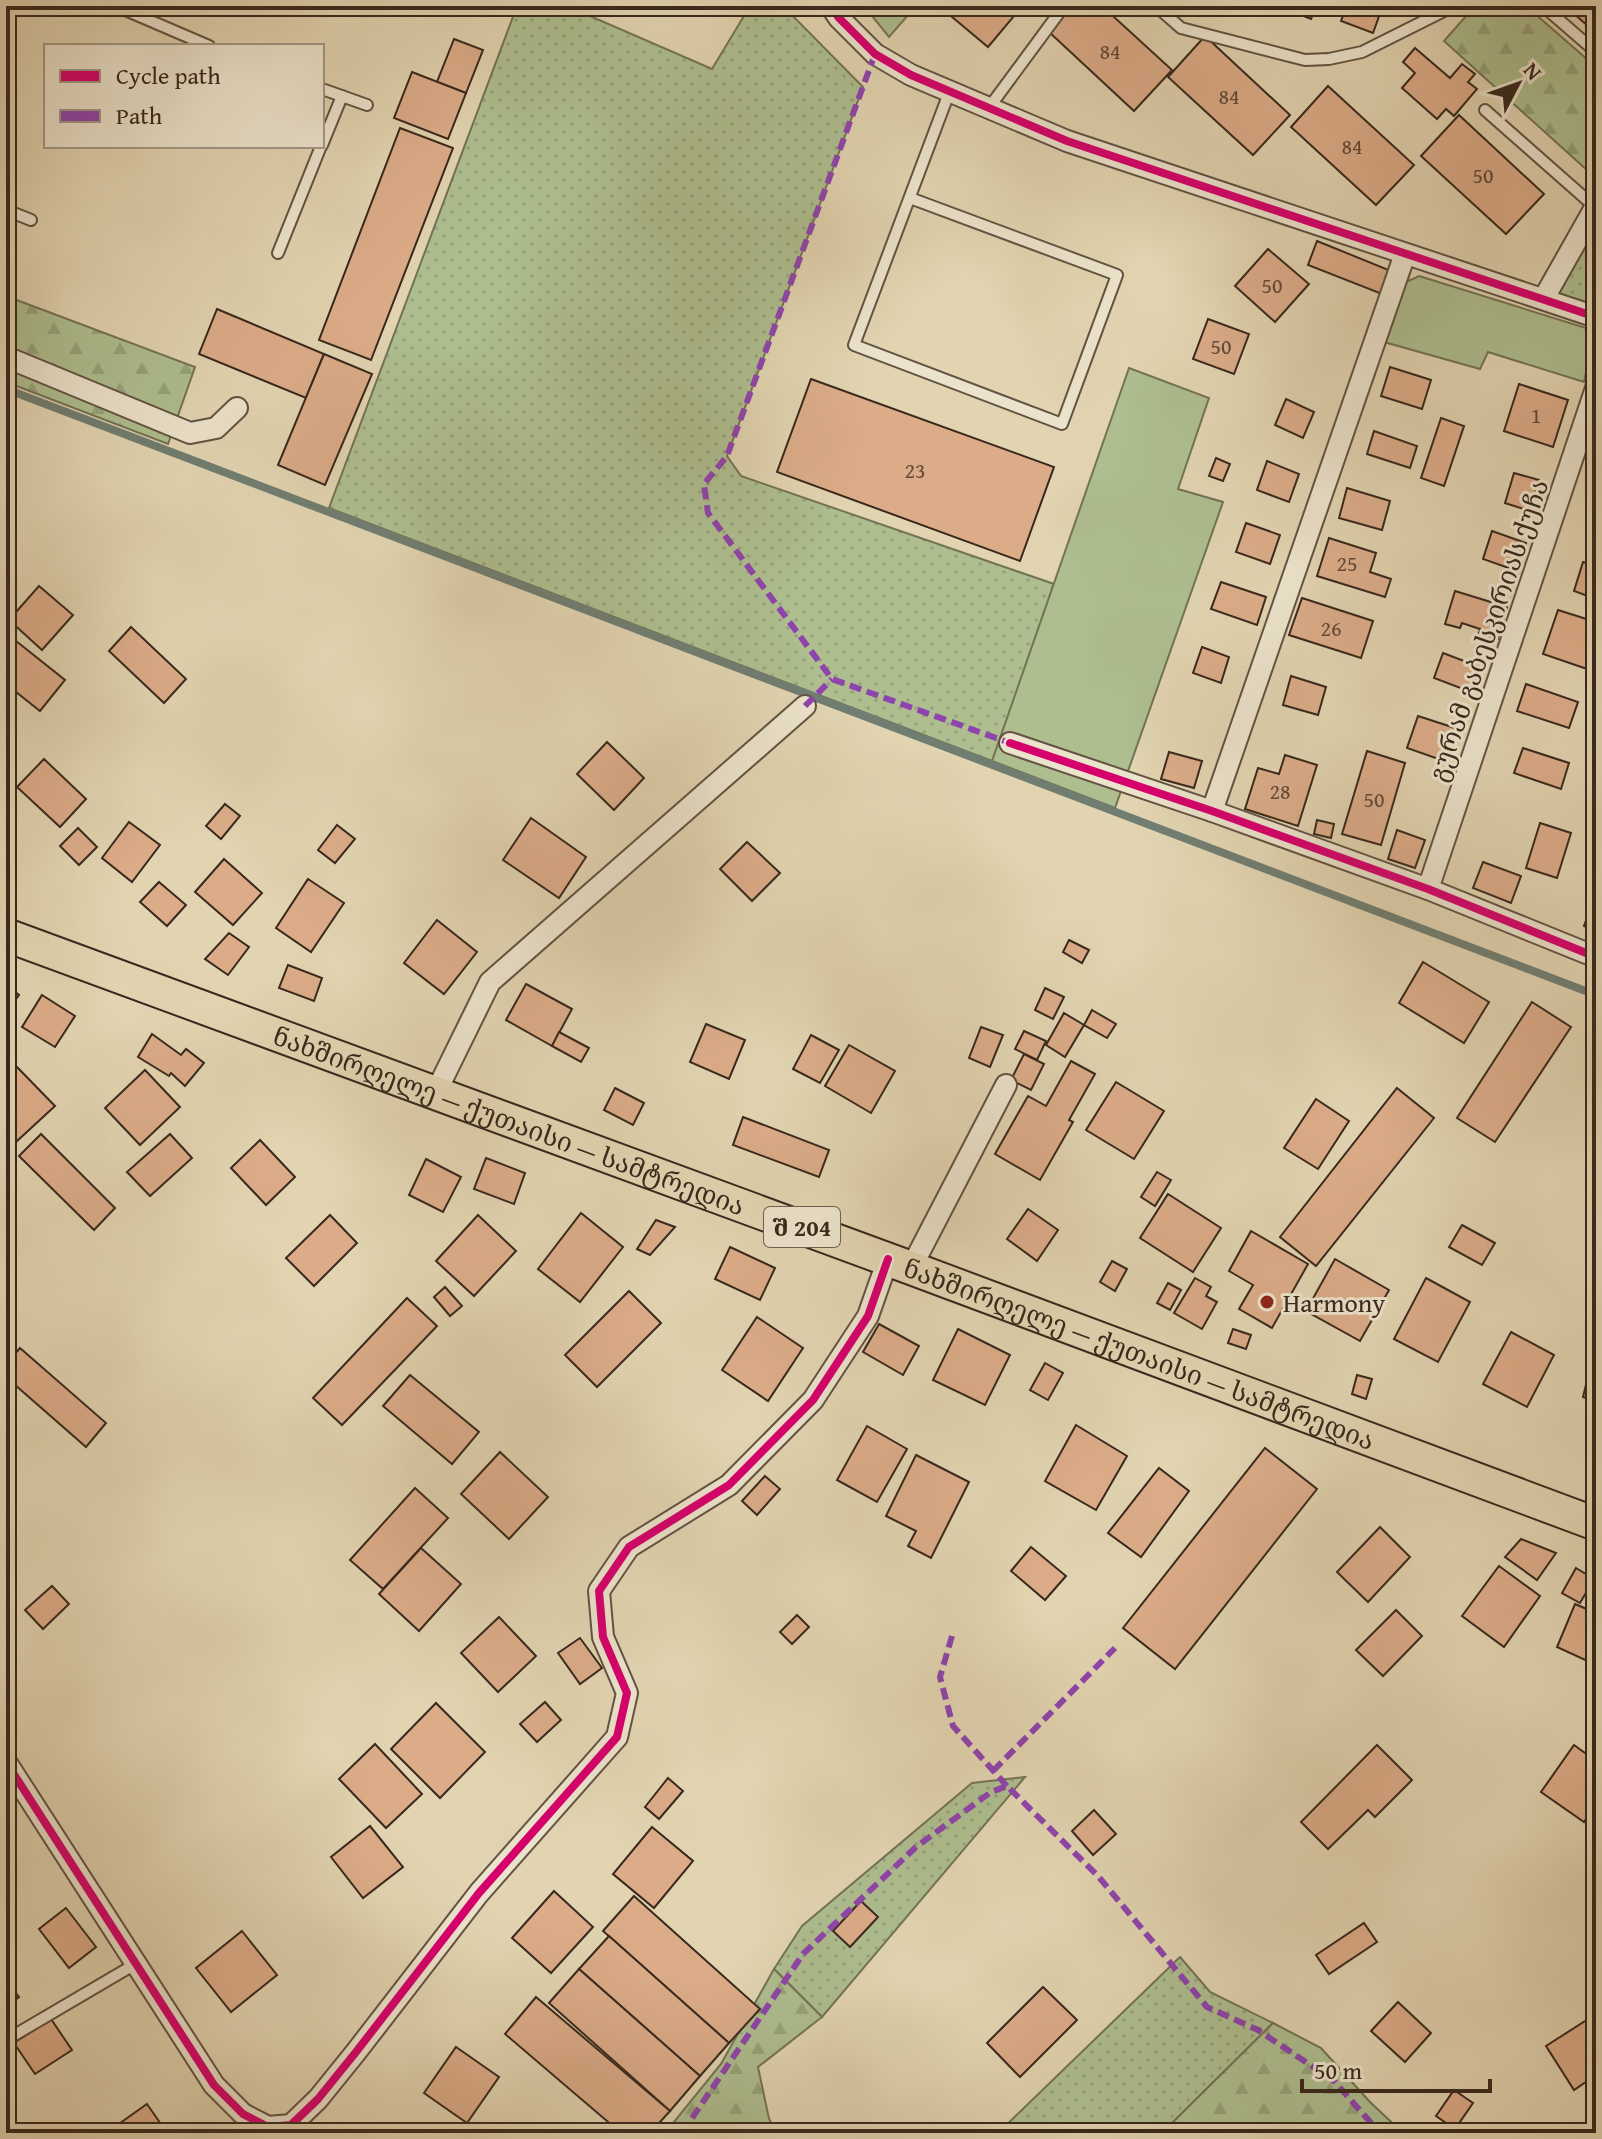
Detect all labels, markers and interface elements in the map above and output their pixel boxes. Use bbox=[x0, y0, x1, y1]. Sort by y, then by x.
house number: 84 bbox=[1099, 35, 1121, 67]
legend bbox=[44, 44, 324, 148]
north arrow bbox=[1478, 44, 1558, 124]
text: N bbox=[1516, 55, 1550, 87]
text: Cycle path bbox=[116, 58, 221, 93]
house number: 84 bbox=[1218, 80, 1240, 112]
text: Path bbox=[116, 98, 163, 133]
house number: 84 bbox=[1341, 130, 1363, 162]
house number: 50 bbox=[1472, 159, 1494, 191]
house number: 50 bbox=[1261, 269, 1283, 301]
house number: 50 bbox=[1210, 330, 1232, 362]
house number: 1 bbox=[1531, 399, 1541, 431]
house number: 23 bbox=[904, 454, 926, 486]
street label: გურამ გაბესკირიას ქუჩა bbox=[1418, 474, 1558, 786]
house number: 25 bbox=[1336, 547, 1358, 579]
house number: 26 bbox=[1320, 612, 1342, 644]
house number: 28 bbox=[1269, 775, 1291, 807]
house number: 50 bbox=[1363, 783, 1385, 815]
street label: ნახშირღელე — ქუთაისი — სამტრედია bbox=[267, 1015, 751, 1225]
road number: შ 204 bbox=[764, 1207, 840, 1247]
street label: ნახშირღელე — ქუთაისი — სამტრედია bbox=[898, 1247, 1381, 1459]
place label: Harmony bbox=[1283, 1283, 1385, 1322]
marker: Harmony bbox=[1258, 1293, 1276, 1311]
scale bar bbox=[1302, 2043, 1490, 2093]
text: 50 m bbox=[1314, 2053, 1362, 2088]

